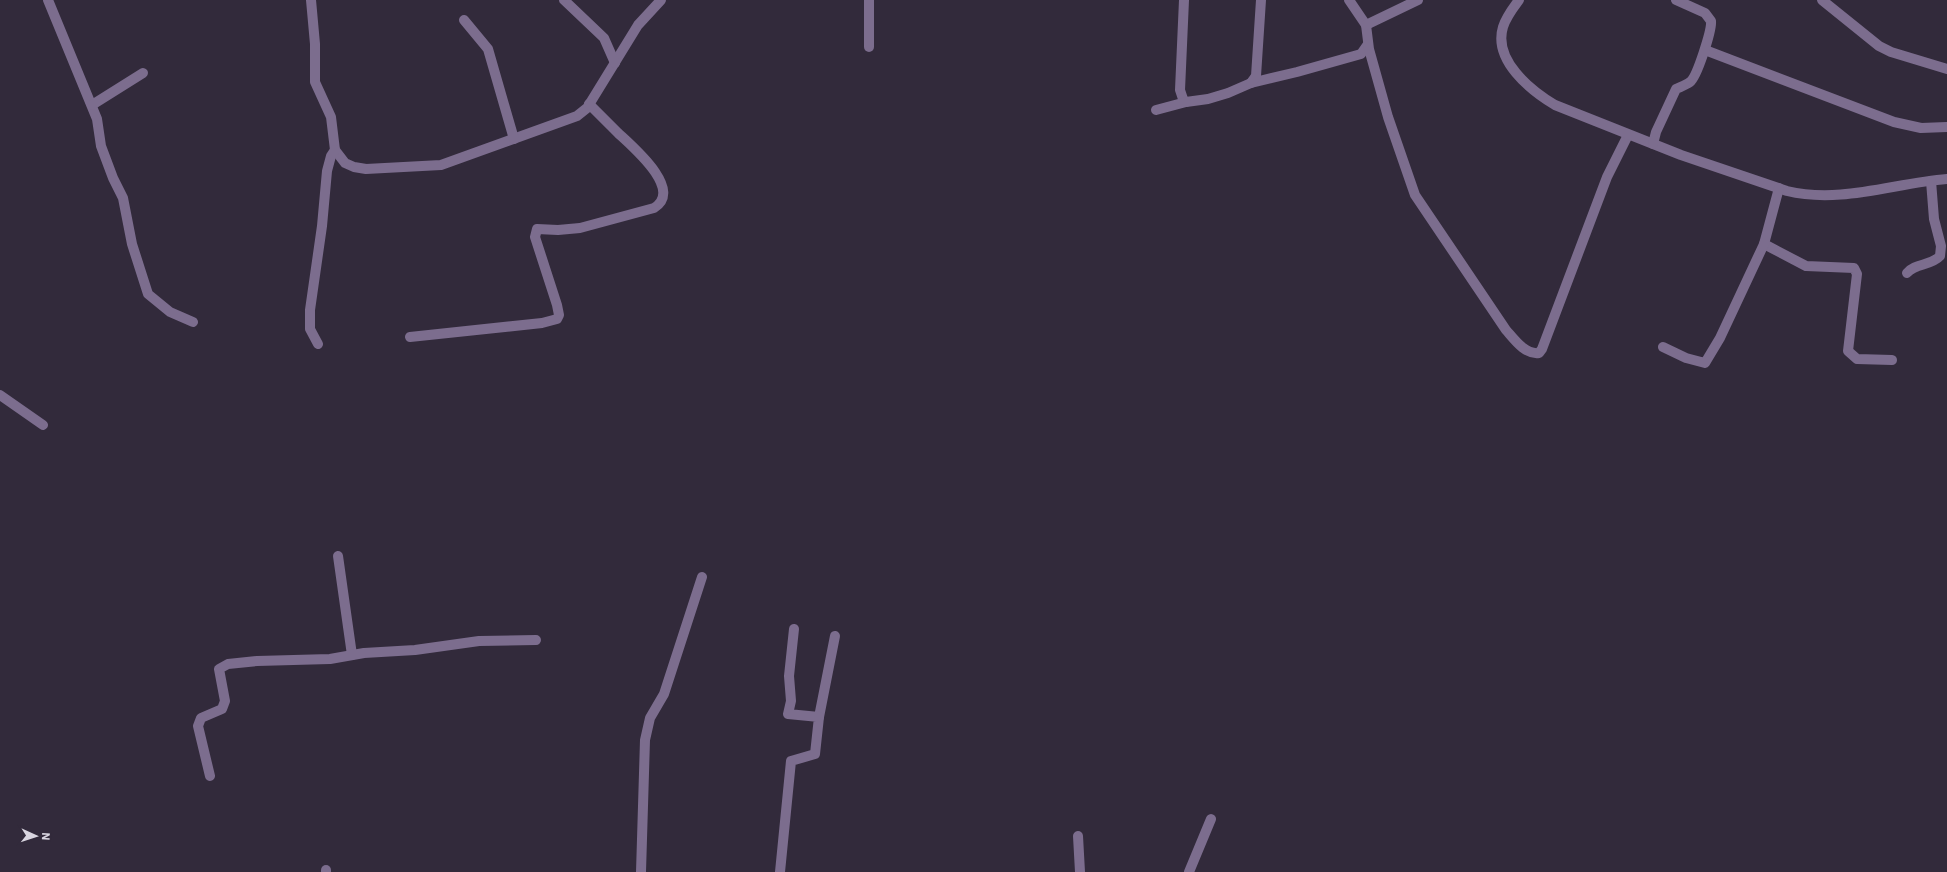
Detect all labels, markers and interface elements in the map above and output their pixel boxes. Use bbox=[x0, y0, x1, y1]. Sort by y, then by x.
north arrow bbox=[16, 816, 56, 856]
text: N bbox=[39, 832, 53, 841]

